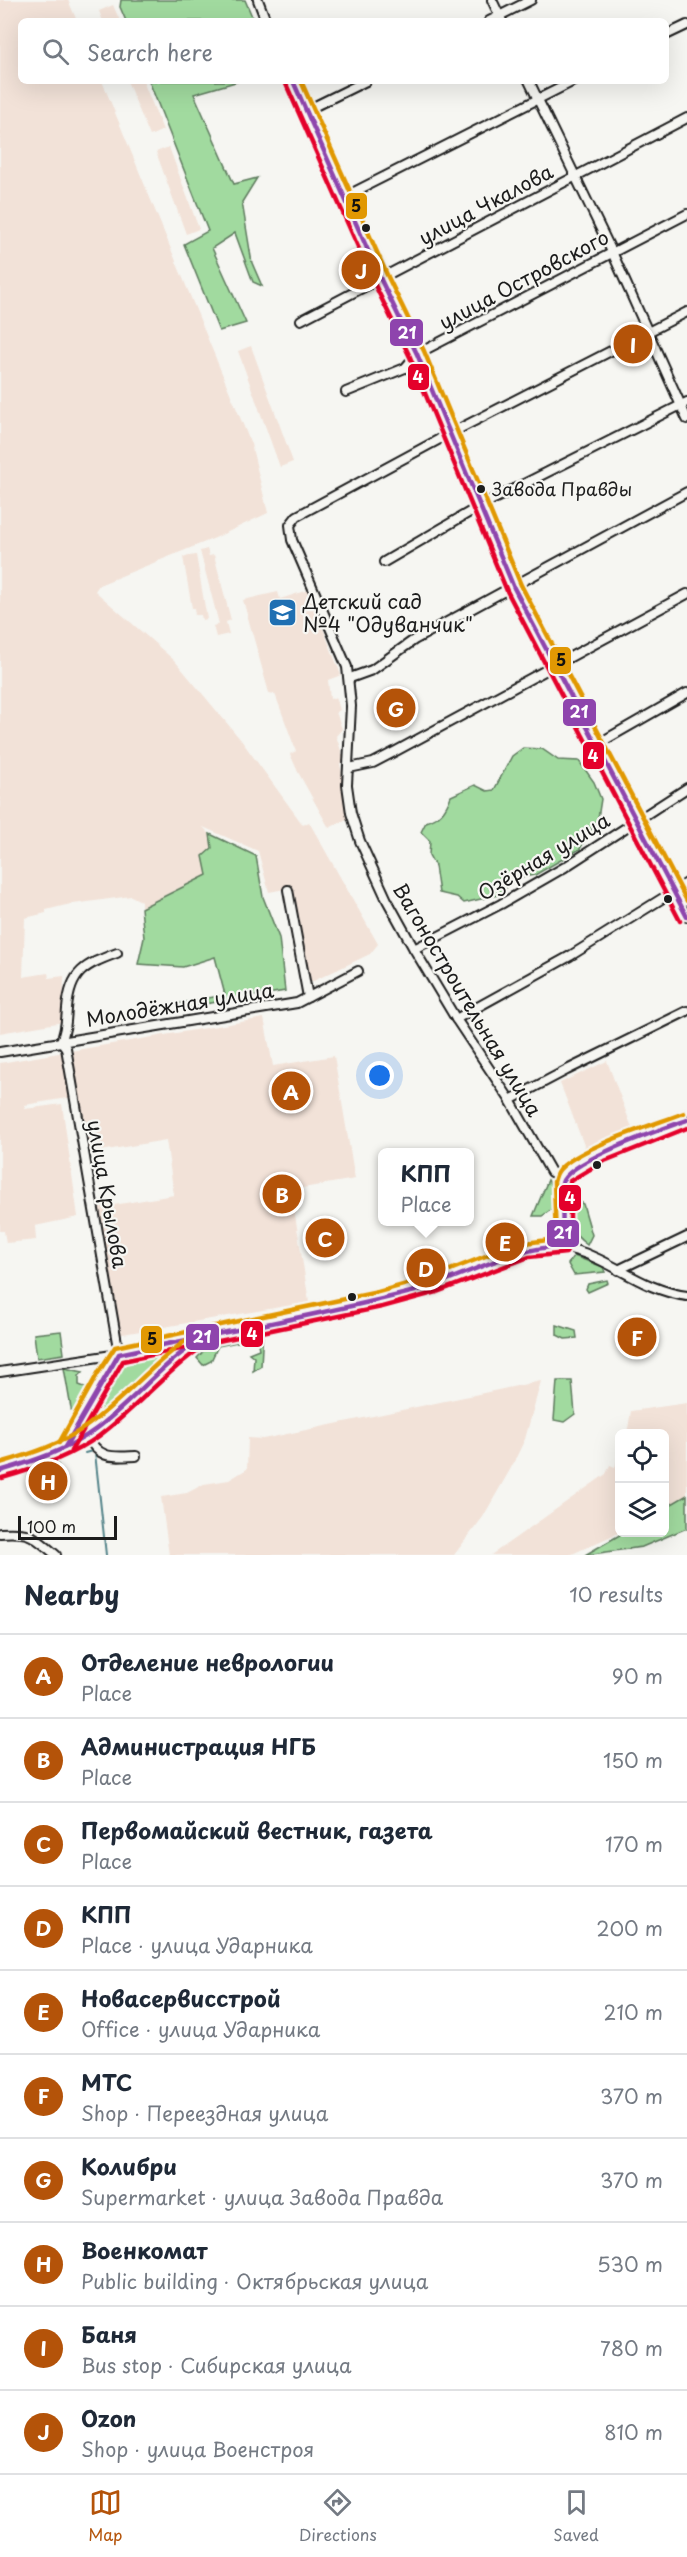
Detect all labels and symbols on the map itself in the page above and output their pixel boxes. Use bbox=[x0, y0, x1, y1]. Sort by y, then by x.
street label: улица Чкалова bbox=[413, 156, 559, 252]
line badge: 5 bbox=[345, 192, 368, 220]
text: 5 bbox=[351, 193, 361, 217]
unlabelled marker bbox=[360, 222, 372, 234]
street label: улица Островского bbox=[433, 222, 614, 337]
pin: J bbox=[342, 248, 380, 292]
line badge: 21 bbox=[389, 318, 424, 347]
text: 21 bbox=[398, 320, 417, 344]
pin: I bbox=[614, 322, 652, 366]
line badge: 4 bbox=[407, 363, 430, 391]
text: 4 bbox=[413, 364, 424, 388]
place label: Завода Правды bbox=[492, 475, 632, 502]
marker: Завода Правды bbox=[475, 483, 487, 495]
place label: Детский сад №4 "Одуванчик" bbox=[302, 586, 473, 639]
school or university icon: Детский сад №4 "Одуванчик" bbox=[266, 597, 298, 629]
line badge: 5 bbox=[549, 646, 572, 675]
text: 5 bbox=[556, 647, 566, 671]
pin: G bbox=[376, 686, 416, 730]
line badge: 21 bbox=[562, 698, 597, 727]
text: 21 bbox=[570, 699, 589, 723]
line badge: 4 bbox=[582, 741, 605, 770]
text: 4 bbox=[588, 743, 599, 767]
street label: Озёрная улица bbox=[472, 805, 616, 907]
street label: Вагоностроительная улица bbox=[386, 877, 550, 1122]
unlabelled marker bbox=[662, 893, 674, 905]
street label: Молодёжная улица bbox=[84, 974, 276, 1034]
your location bbox=[365, 1061, 394, 1090]
pin: A bbox=[272, 1068, 310, 1114]
street label: улица Крылова bbox=[80, 1117, 136, 1271]
unlabelled marker bbox=[591, 1159, 603, 1171]
pin: B bbox=[262, 1172, 302, 1216]
line badge: 4 bbox=[558, 1184, 582, 1212]
text: 4 bbox=[565, 1185, 576, 1209]
pin: C bbox=[306, 1216, 344, 1260]
line badge: 21 bbox=[546, 1219, 580, 1248]
pin: E bbox=[486, 1220, 524, 1264]
text: 21 bbox=[554, 1220, 573, 1244]
pin: D bbox=[406, 1246, 446, 1290]
unlabelled marker bbox=[346, 1291, 358, 1303]
pin: F bbox=[618, 1314, 656, 1360]
line badge: 4 bbox=[240, 1320, 264, 1348]
text: 4 bbox=[247, 1321, 258, 1345]
line badge: 21 bbox=[185, 1323, 220, 1351]
text: 21 bbox=[193, 1324, 212, 1348]
line badge: 5 bbox=[140, 1325, 163, 1354]
text: 5 bbox=[147, 1326, 157, 1350]
pin: H bbox=[28, 1458, 68, 1504]
scale bar bbox=[18, 1513, 117, 1540]

